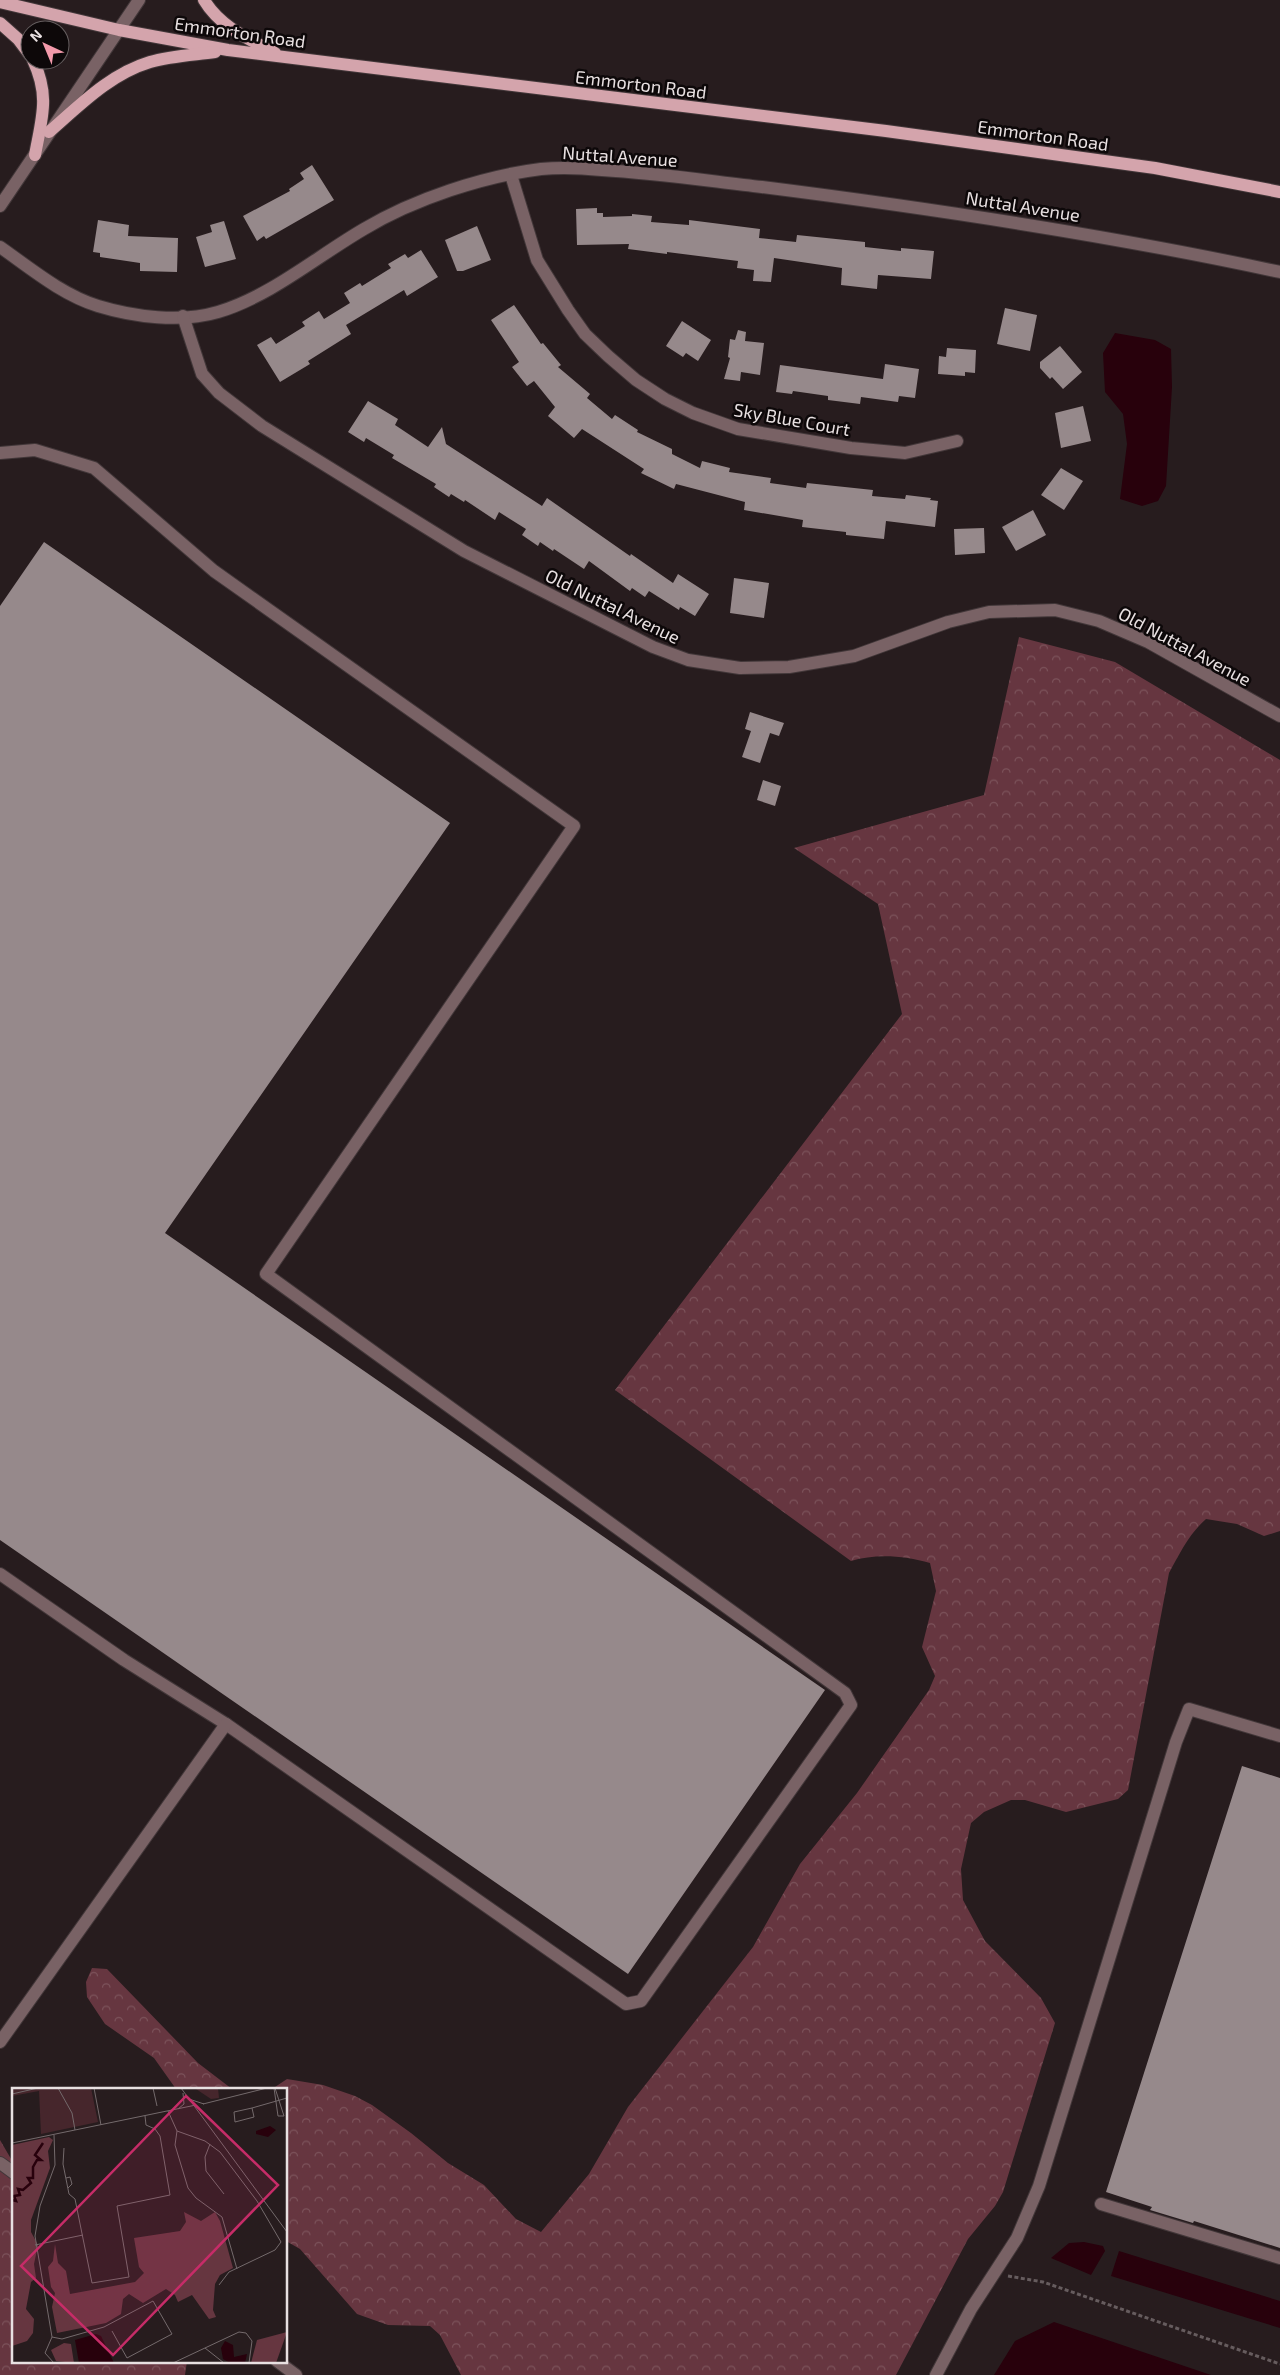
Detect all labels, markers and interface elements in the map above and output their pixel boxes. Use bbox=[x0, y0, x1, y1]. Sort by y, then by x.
street label: Emmorton Road bbox=[173, 12, 307, 52]
north arrow bbox=[20, 20, 70, 70]
text: N bbox=[26, 26, 45, 45]
street label: Emmorton Road bbox=[574, 65, 708, 103]
street label: Emmorton Road bbox=[976, 115, 1110, 155]
street label: Nuttal Avenue bbox=[562, 141, 678, 171]
street label: Nuttal Avenue bbox=[964, 186, 1082, 226]
street label: Sky Blue Court bbox=[732, 398, 852, 440]
street label: Old Nuttal Avenue bbox=[542, 564, 684, 648]
street label: Old Nuttal Avenue bbox=[1115, 602, 1255, 690]
inset map bbox=[12, 2088, 288, 2362]

